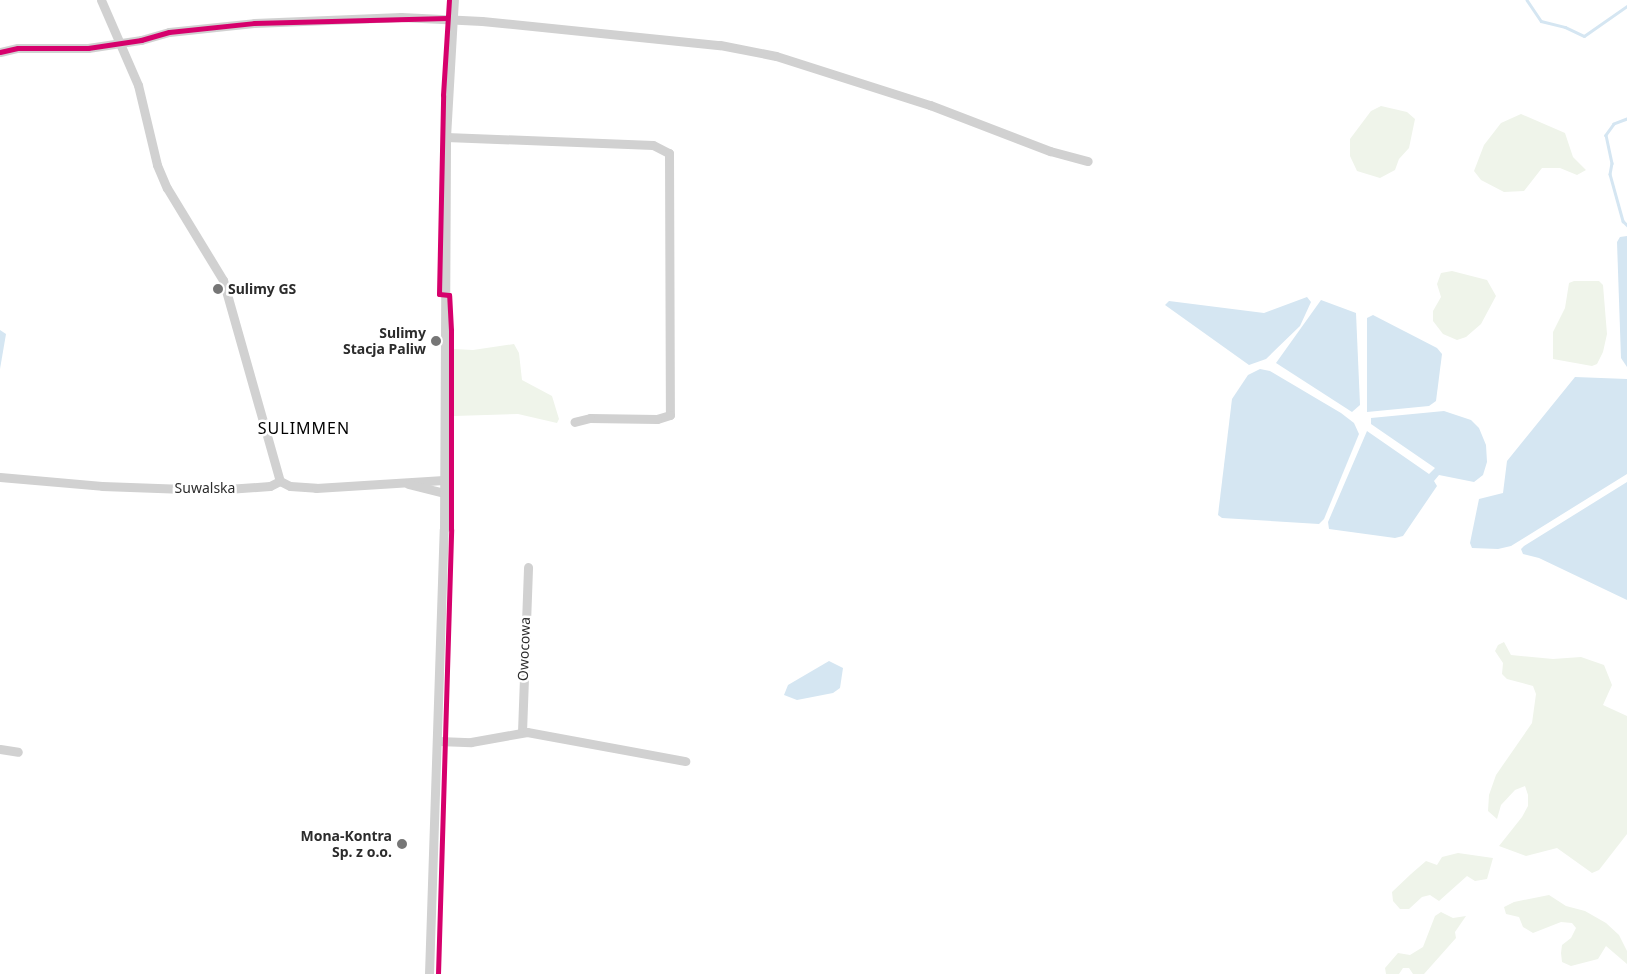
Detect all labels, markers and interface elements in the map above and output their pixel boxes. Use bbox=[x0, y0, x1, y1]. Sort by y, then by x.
place label: Sulimy GS bbox=[228, 281, 296, 297]
marker: Sulimy GS bbox=[212, 283, 224, 295]
place label: Sulimy Stacja Paliw bbox=[343, 325, 426, 358]
marker: Sulimy Stacja Paliw bbox=[430, 335, 442, 347]
district label: SULIMMEN bbox=[257, 418, 351, 438]
street label: Suwalska bbox=[175, 480, 235, 496]
street label: Owocowa bbox=[514, 617, 534, 681]
place label: Mona-Kontra Sp. z o.o. bbox=[300, 828, 392, 860]
marker: Mona-Kontra Sp. z o.o. bbox=[396, 838, 408, 850]

